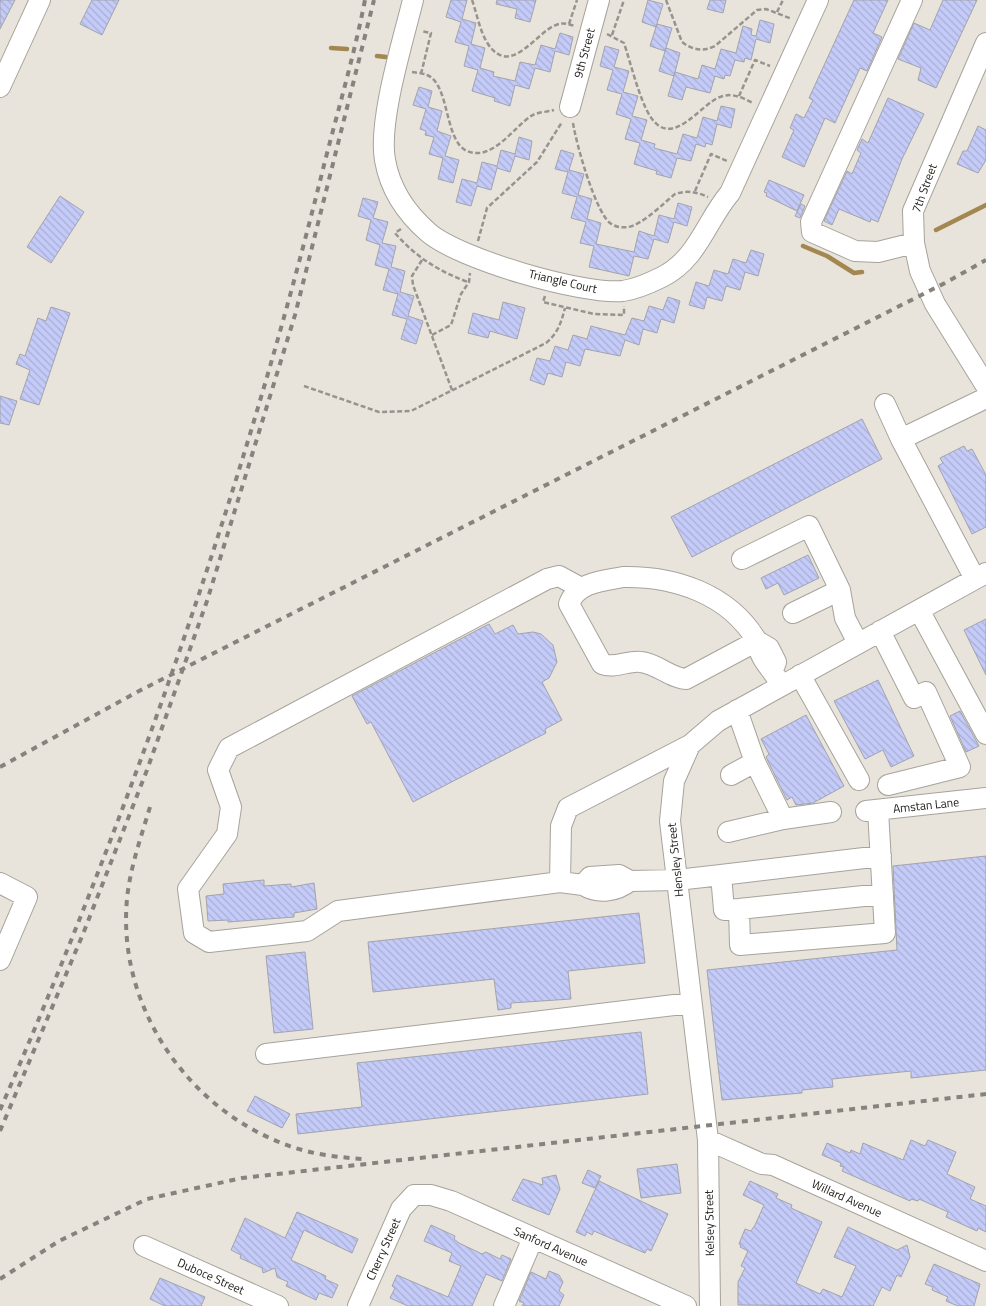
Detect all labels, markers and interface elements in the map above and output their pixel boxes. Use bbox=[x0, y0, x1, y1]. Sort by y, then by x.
street label: 9th Street bbox=[568, 25, 600, 80]
street label: 7th Street bbox=[906, 160, 942, 215]
street label: Triangle Court bbox=[527, 264, 600, 298]
street label: Amstan Lane bbox=[892, 792, 960, 818]
street label: Hensley Street bbox=[662, 821, 688, 898]
street label: Willard Avenue bbox=[809, 1174, 885, 1222]
street label: Kelsey Street bbox=[699, 1189, 719, 1256]
street label: Cherry Street bbox=[361, 1214, 406, 1283]
street label: Sanford Avenue bbox=[511, 1221, 591, 1271]
street label: Duboce Street bbox=[174, 1253, 248, 1300]

